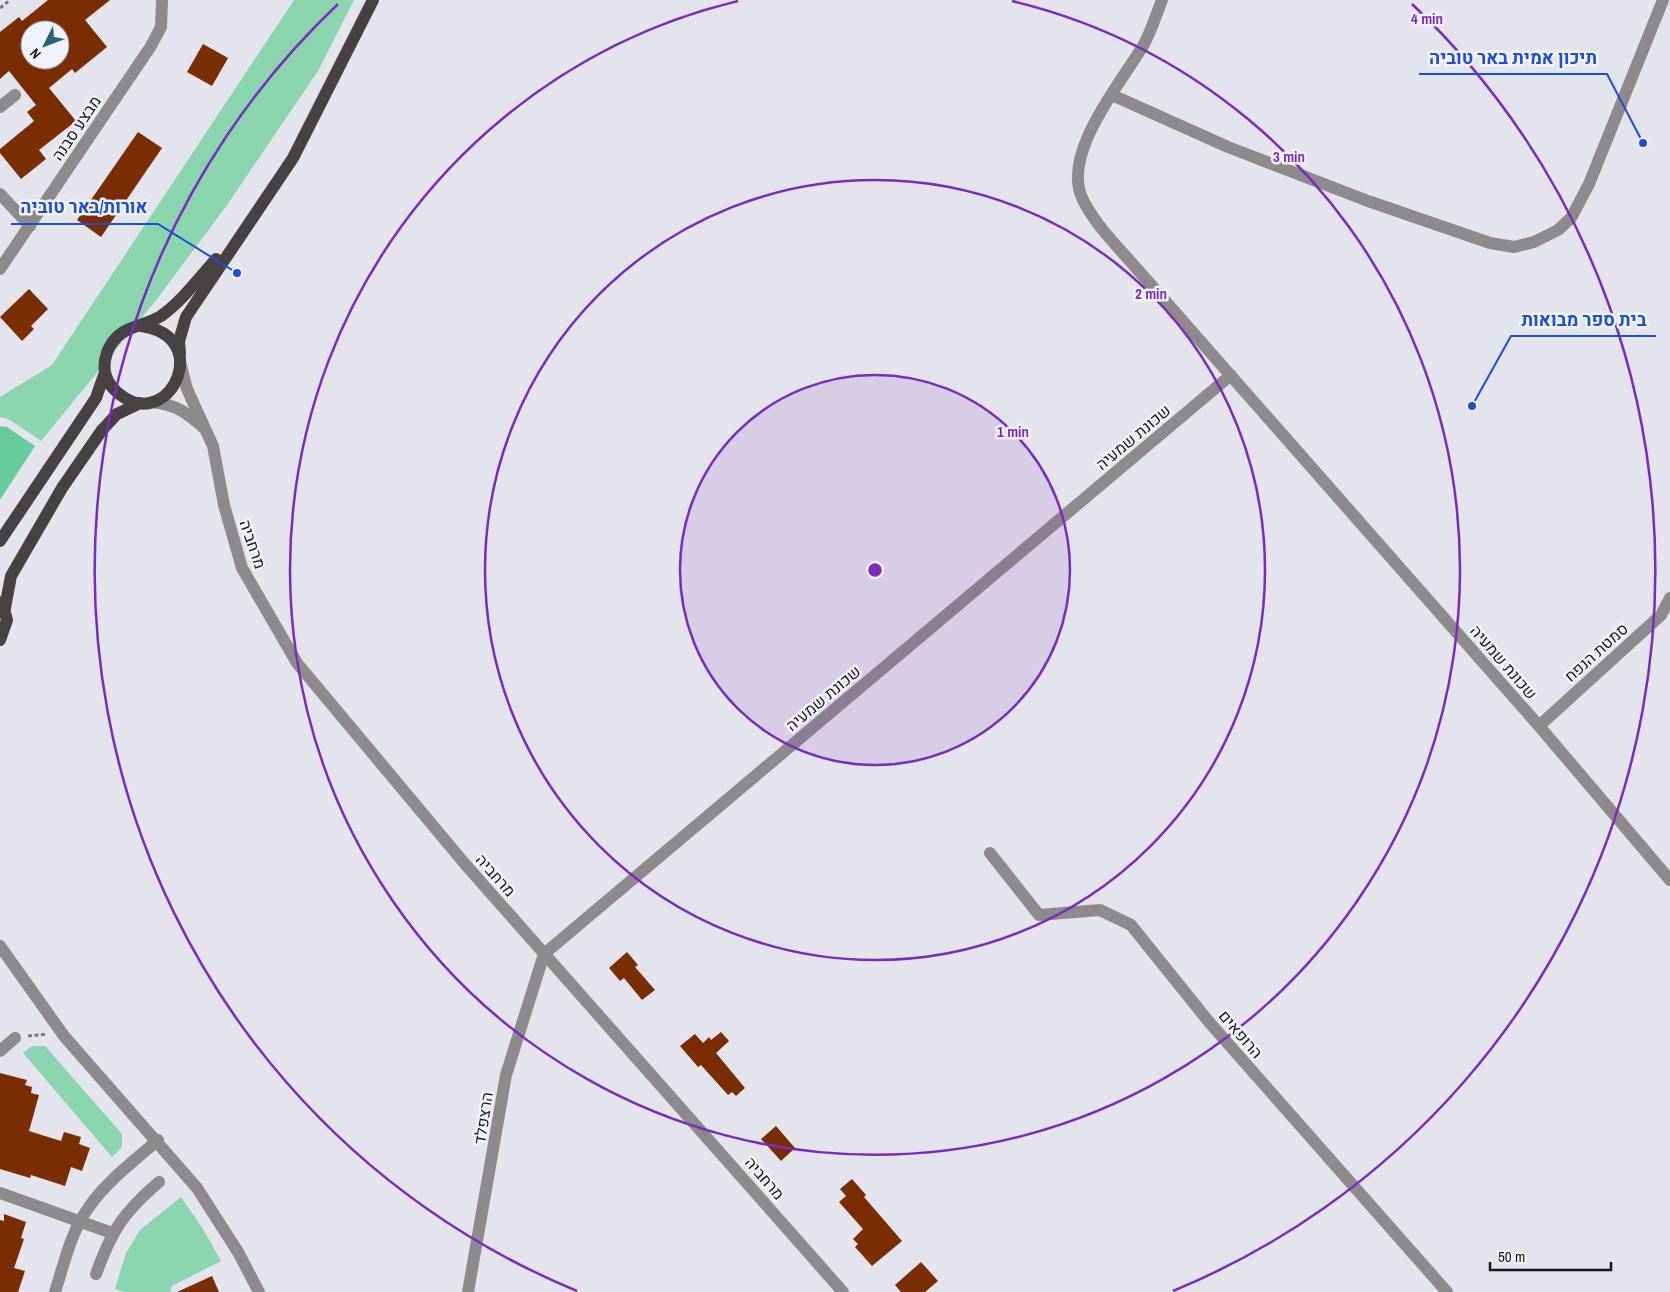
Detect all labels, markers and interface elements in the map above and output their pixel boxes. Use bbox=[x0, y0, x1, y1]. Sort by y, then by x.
text: 4 min bbox=[1411, 8, 1443, 29]
north arrow bbox=[20, 20, 70, 70]
callout: תיכון אמית באר טוביה bbox=[1419, 41, 1607, 74]
text: N bbox=[26, 45, 45, 63]
text: תיכון אמית באר טוביה bbox=[1429, 45, 1597, 70]
street label: מבצע סבנה bbox=[46, 91, 106, 165]
text: 3 min bbox=[1273, 146, 1305, 167]
callout: אורות/באר טוביה bbox=[11, 191, 158, 224]
text: אורות/באר טוביה bbox=[20, 194, 148, 219]
text: 2 min bbox=[1135, 283, 1167, 304]
callout: בית ספר מבואות bbox=[1511, 303, 1656, 336]
text: בית ספר מבואות bbox=[1522, 307, 1647, 332]
street label: שכונת שמעיה bbox=[1091, 399, 1175, 475]
text: 1 min bbox=[997, 421, 1029, 442]
street label: מרחביה bbox=[234, 517, 272, 571]
centre of rings bbox=[866, 561, 884, 579]
street label: סמטת הנפח bbox=[1559, 617, 1633, 687]
street label: שכונת שמעיה bbox=[1466, 620, 1542, 704]
street label: שכונת שמעיה bbox=[781, 660, 865, 736]
street label: מרחביה bbox=[471, 849, 521, 901]
street label: הרופאים bbox=[1214, 1005, 1268, 1063]
street label: הרצפלד bbox=[468, 1090, 498, 1146]
street label: מרחביה bbox=[740, 1152, 790, 1204]
scale bar bbox=[1490, 1240, 1611, 1272]
text: 50 m bbox=[1498, 1246, 1525, 1267]

